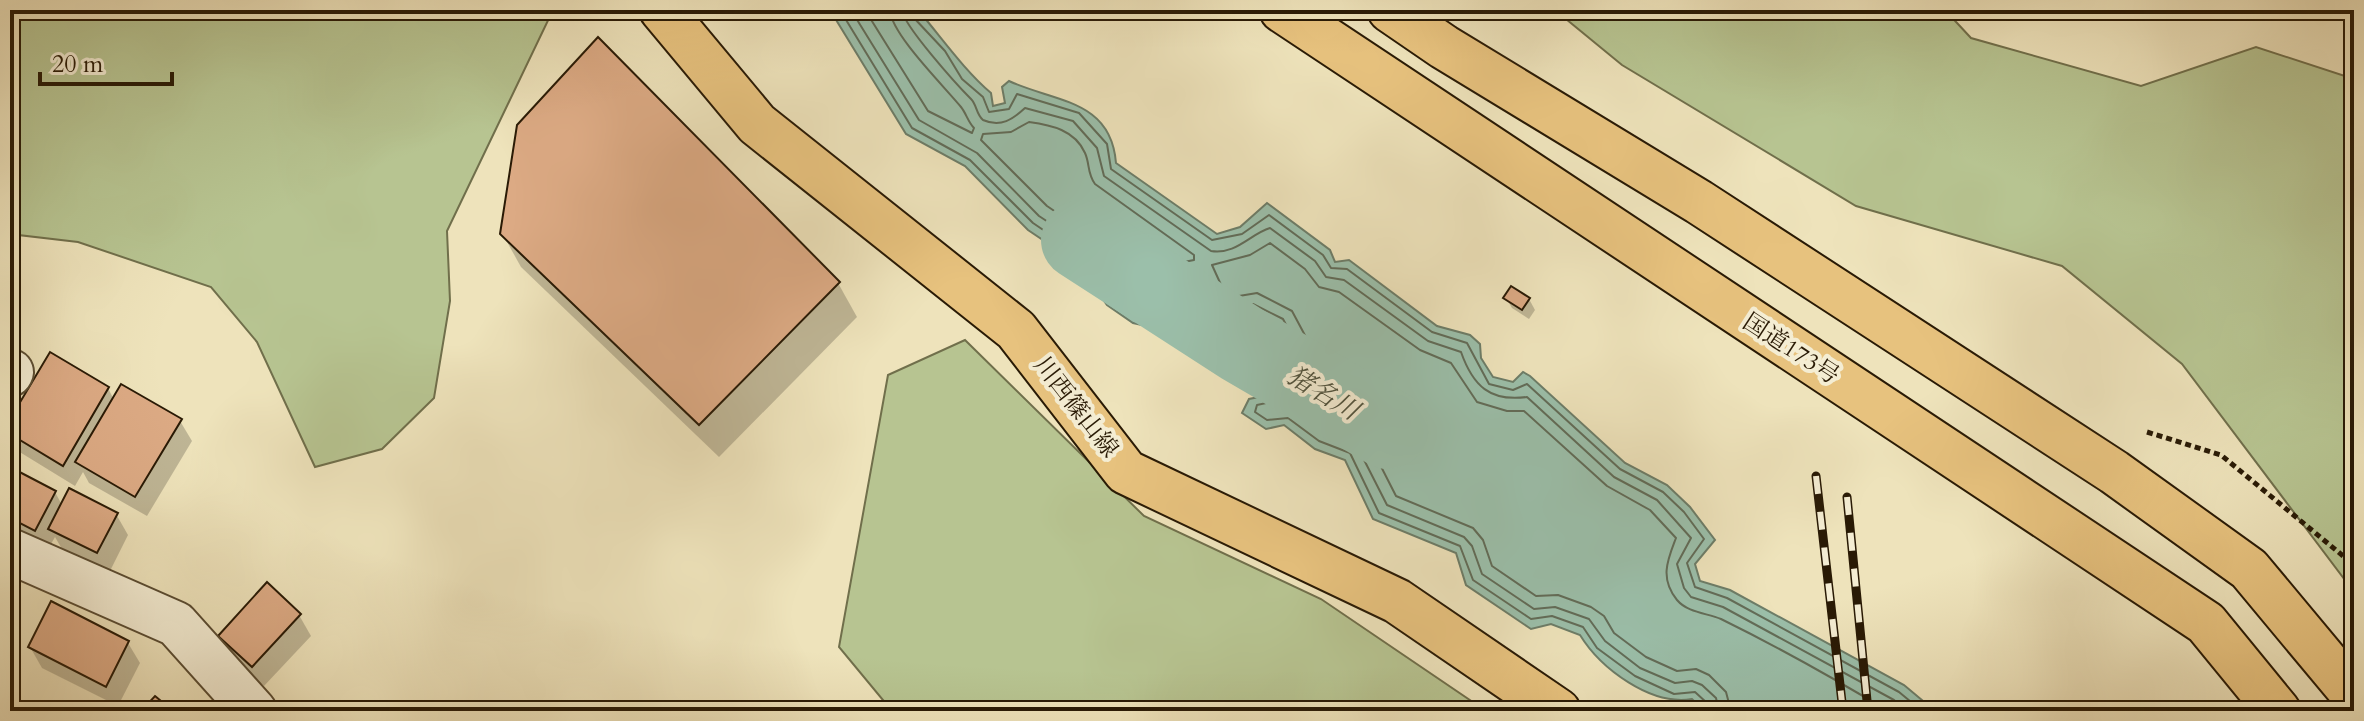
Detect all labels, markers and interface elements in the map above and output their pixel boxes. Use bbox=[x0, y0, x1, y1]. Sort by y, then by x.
scale bar bbox=[40, 36, 172, 86]
text: 20 m bbox=[52, 48, 104, 81]
street label: 国道173号 bbox=[1736, 306, 1846, 392]
street label: 川西篠山線 bbox=[1026, 350, 1126, 464]
water label: 猪名川 bbox=[1281, 358, 1368, 430]

